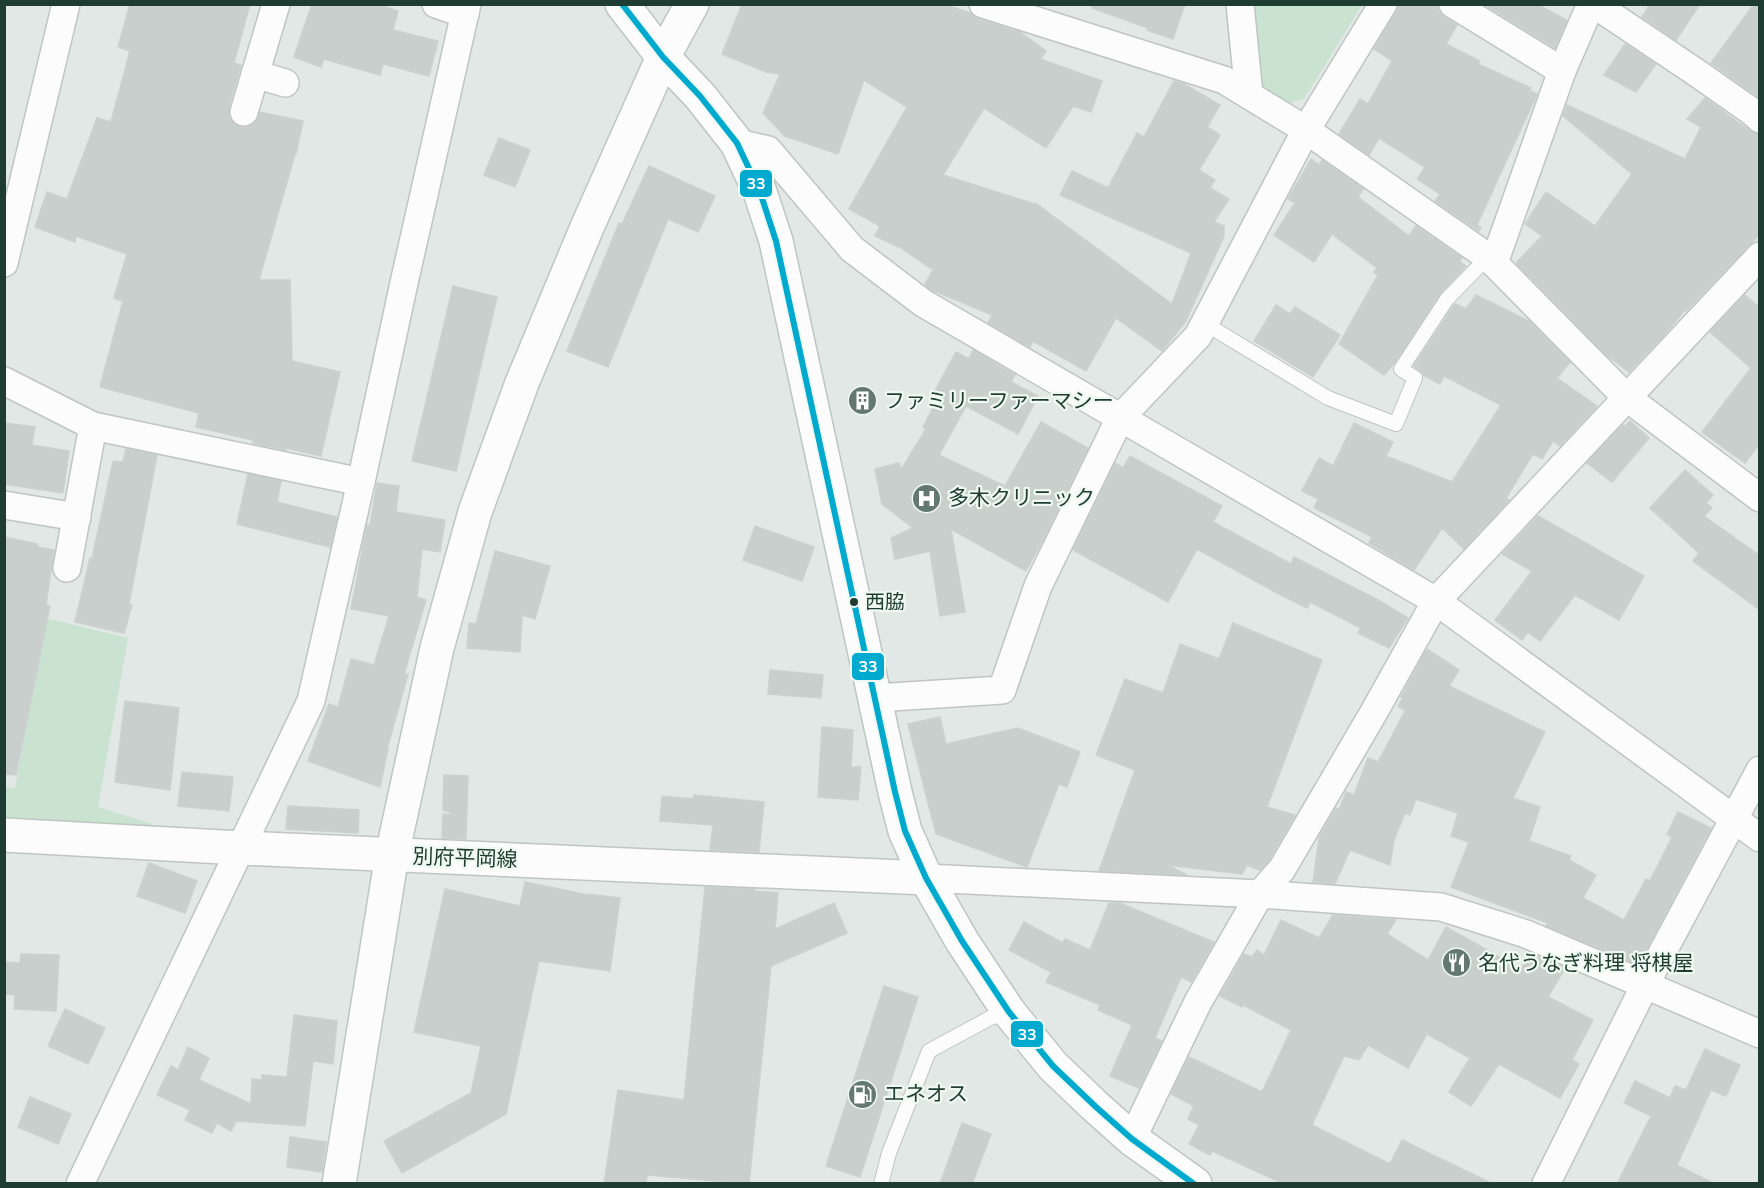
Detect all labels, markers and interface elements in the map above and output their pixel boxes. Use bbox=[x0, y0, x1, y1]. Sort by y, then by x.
line badge: 33 bbox=[739, 169, 773, 198]
text: 33 bbox=[746, 173, 766, 193]
building icon: ファミリーファーマシー bbox=[847, 385, 879, 417]
place label: ファミリーファーマシー bbox=[884, 387, 1114, 413]
hospital icon: 多木クリニック bbox=[911, 482, 943, 514]
place label: 多木クリニック bbox=[948, 484, 1095, 510]
place label: 西脇 bbox=[865, 589, 905, 614]
marker: 西脇 bbox=[848, 596, 860, 608]
line badge: 33 bbox=[851, 652, 885, 681]
text: 33 bbox=[858, 656, 878, 676]
street label: 別府平岡線 bbox=[412, 842, 518, 872]
restaurant icon: 名代うなぎ料理 将棋屋 bbox=[1441, 947, 1473, 979]
place label: 名代うなぎ料理 将棋屋 bbox=[1478, 949, 1693, 975]
line badge: 33 bbox=[1010, 1020, 1044, 1048]
text: 33 bbox=[1017, 1024, 1037, 1044]
fuel station icon: エネオス bbox=[847, 1078, 879, 1110]
place label: エネオス bbox=[884, 1080, 968, 1106]

